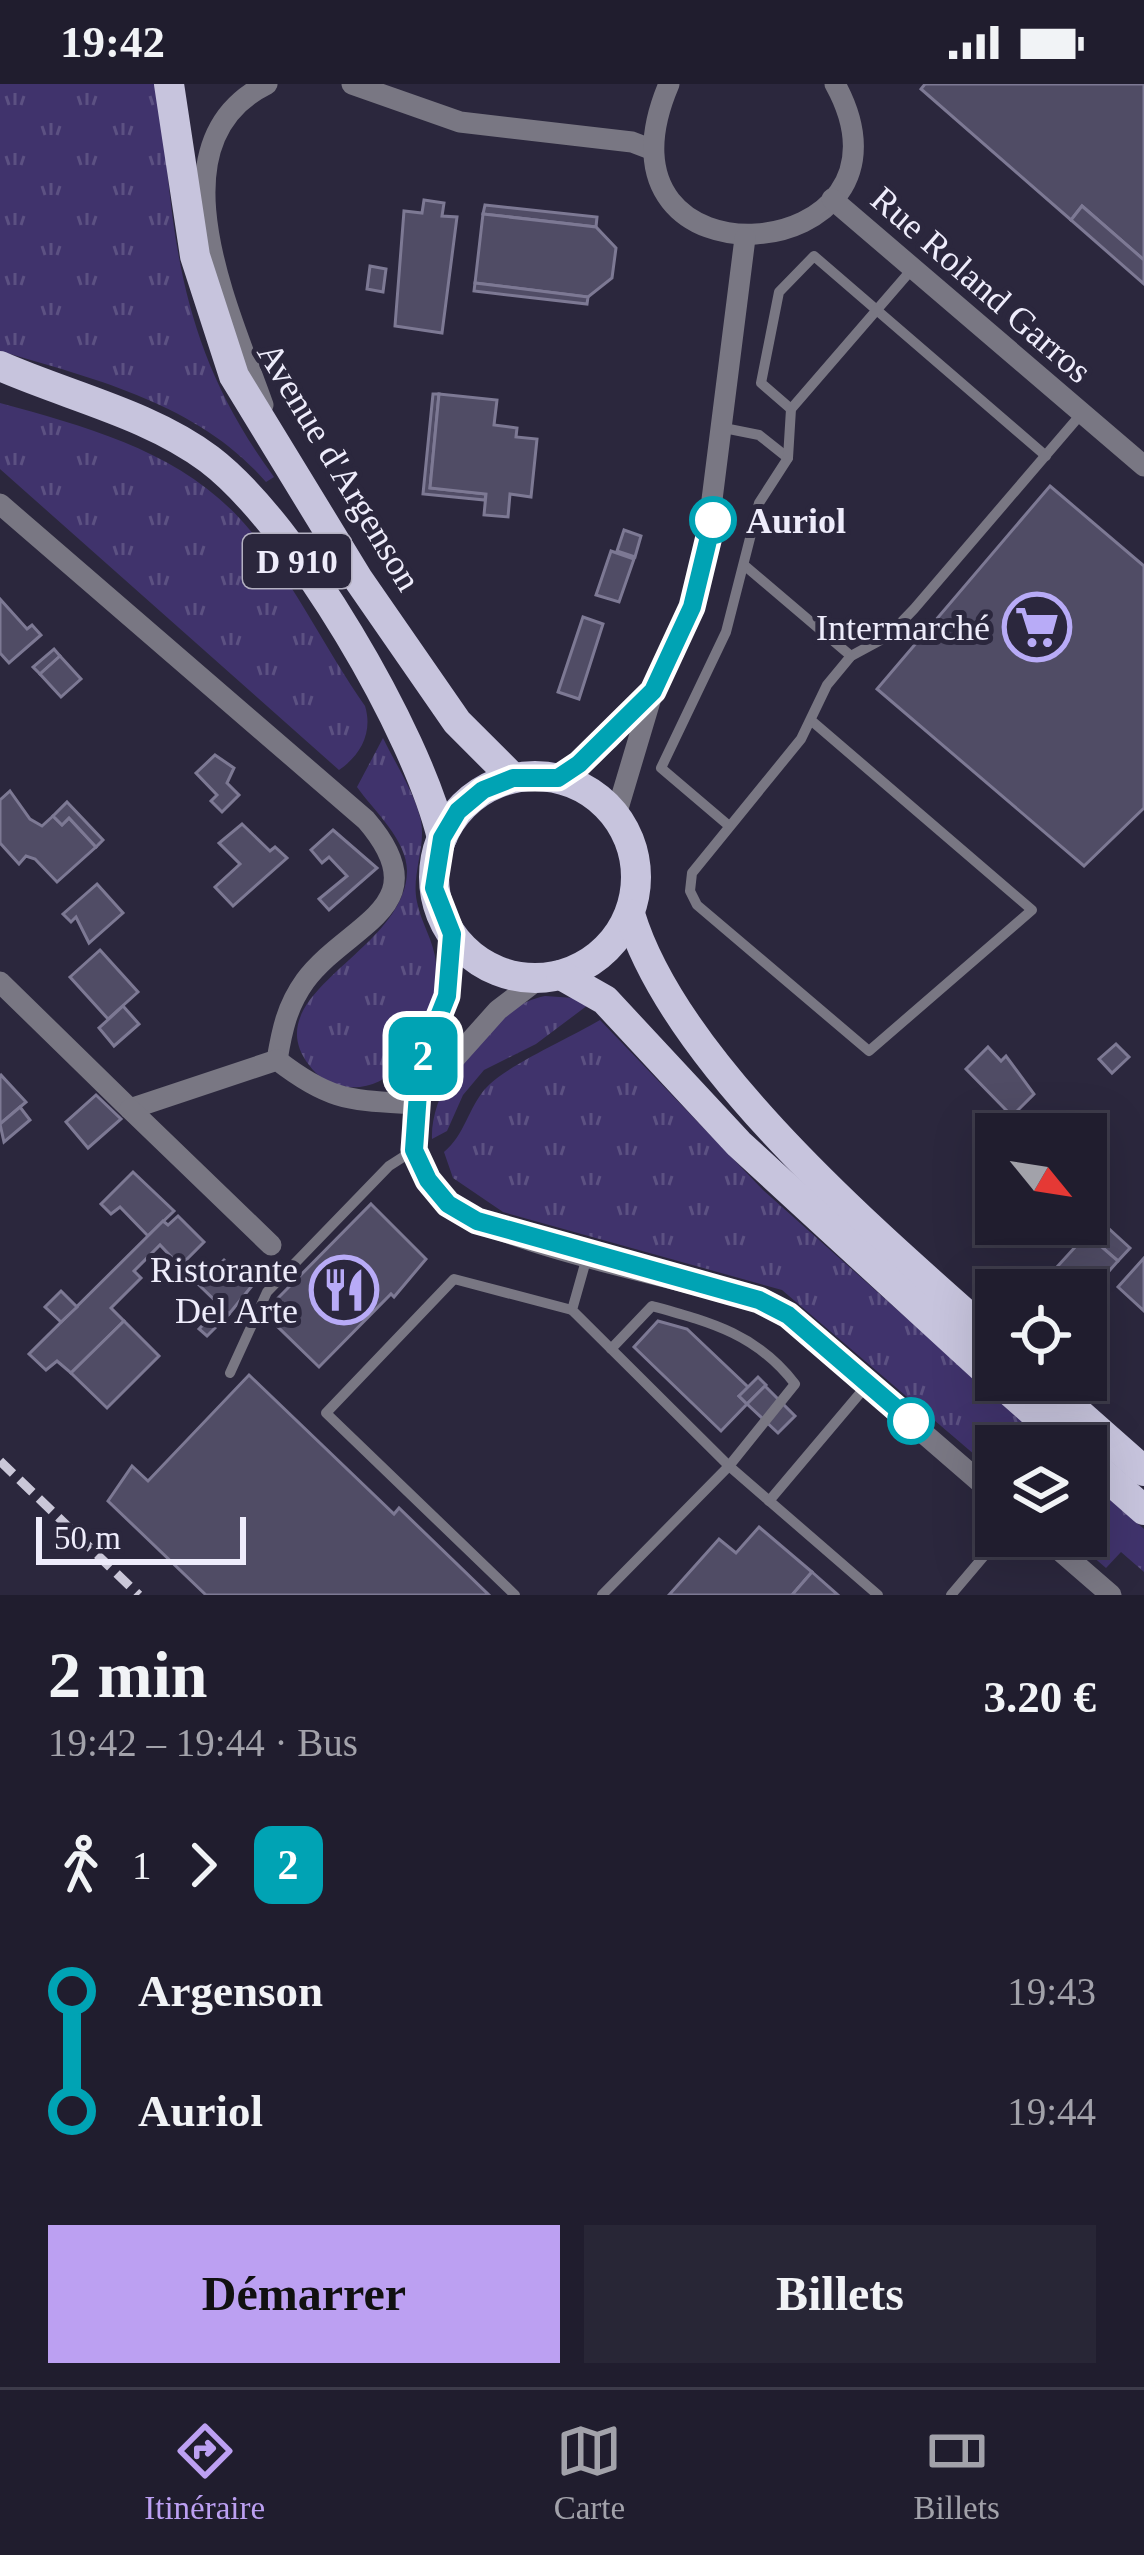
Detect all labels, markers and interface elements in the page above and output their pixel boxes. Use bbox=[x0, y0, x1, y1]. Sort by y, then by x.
text: 19:42 bbox=[60, 17, 165, 67]
street label: Rue Roland Garros bbox=[863, 178, 1099, 391]
street label: Avenue d'Argenson bbox=[249, 335, 429, 598]
marker: Auriol bbox=[691, 498, 735, 542]
place label: Auriol bbox=[746, 501, 846, 541]
road number: D 910 bbox=[243, 534, 351, 588]
supermarket icon: Intermarché bbox=[1002, 592, 1072, 662]
place label: Intermarché bbox=[816, 608, 990, 648]
line badge: 2 bbox=[384, 1017, 462, 1095]
text: 2 bbox=[413, 1033, 434, 1079]
north arrow bbox=[975, 1113, 1107, 1245]
map controls bbox=[975, 1113, 1107, 1557]
place label: Ristorante Del Arte bbox=[150, 1250, 298, 1331]
restaurant icon: Ristorante Del Arte bbox=[309, 1255, 379, 1325]
button: locate bbox=[975, 1269, 1107, 1401]
unlabelled marker bbox=[889, 1399, 933, 1443]
button: layers bbox=[975, 1425, 1107, 1557]
scale bar bbox=[36, 1511, 246, 1564]
text: 50 m bbox=[54, 1520, 121, 1556]
text: 2 min bbox=[48, 1638, 208, 1711]
text: 3.20 € bbox=[984, 1672, 1096, 1722]
text: 19:42 – 19:44 · Bus bbox=[48, 1721, 358, 1764]
icon: walk bbox=[48, 1832, 114, 1898]
icon: forward bbox=[170, 1832, 236, 1898]
text: 2 bbox=[278, 1842, 299, 1888]
text: 1 bbox=[132, 1844, 152, 1887]
text: Argenson bbox=[138, 1966, 323, 2016]
text: 19:43 bbox=[1007, 1970, 1096, 2013]
text: Auriol bbox=[138, 2086, 263, 2136]
text: 19:44 bbox=[1007, 2090, 1096, 2133]
button: Démarrer bbox=[48, 2225, 560, 2363]
button: Billets bbox=[584, 2225, 1096, 2363]
tab: Itinéraire bbox=[144, 2418, 265, 2527]
tab: Carte bbox=[554, 2418, 625, 2527]
tab: Billets bbox=[914, 2418, 1000, 2527]

